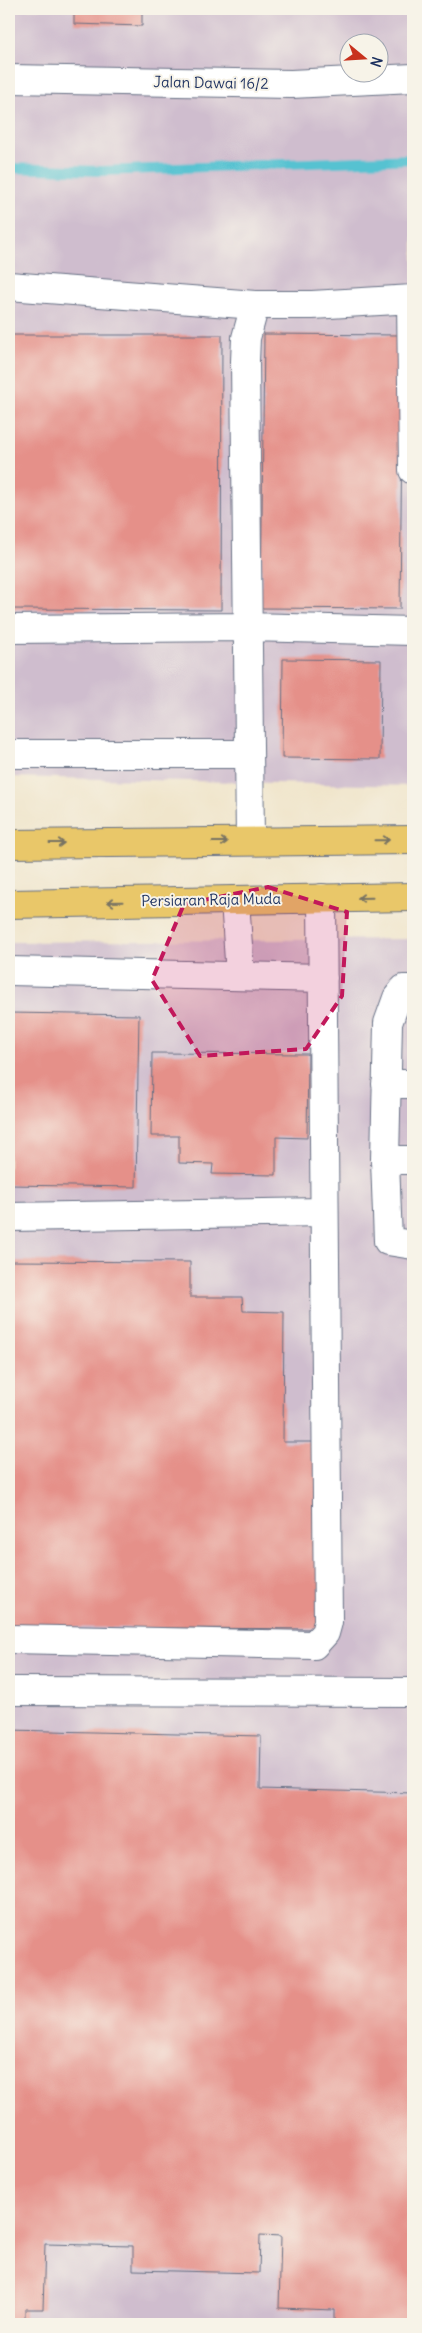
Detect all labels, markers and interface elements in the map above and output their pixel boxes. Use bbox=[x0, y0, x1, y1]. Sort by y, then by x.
north arrow bbox=[340, 32, 390, 82]
text: N bbox=[366, 55, 386, 69]
street label: Jalan Dawai 16/2 bbox=[153, 72, 269, 93]
one-way arrow bbox=[374, 835, 390, 845]
one-way arrow bbox=[212, 837, 228, 847]
one-way arrow bbox=[49, 838, 65, 848]
street label: Persiaran Raja Muda bbox=[141, 889, 281, 910]
one-way arrow bbox=[357, 893, 373, 903]
one-way arrow bbox=[107, 897, 123, 907]

